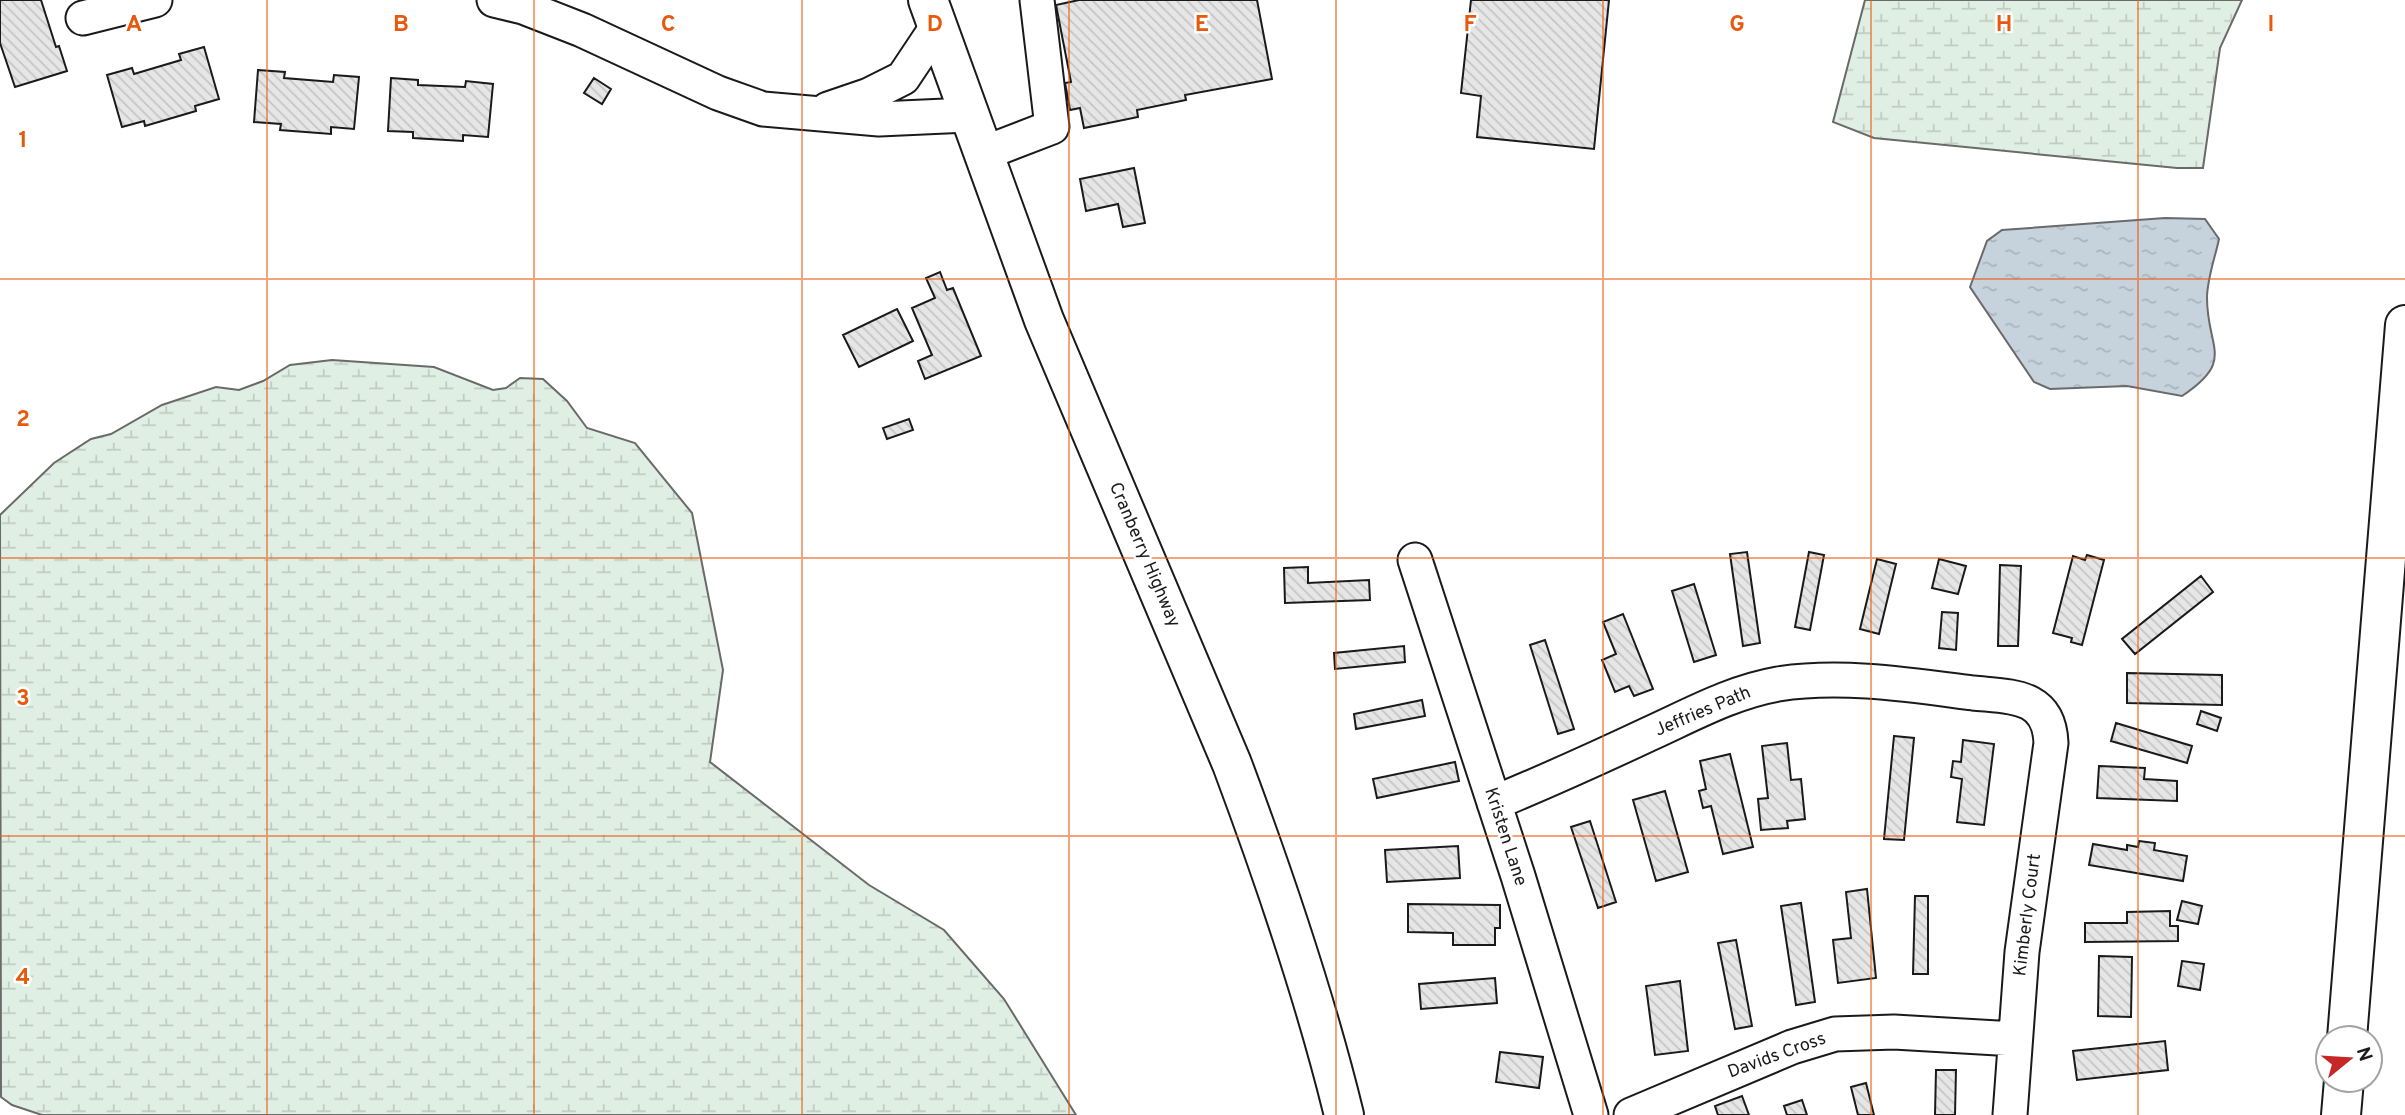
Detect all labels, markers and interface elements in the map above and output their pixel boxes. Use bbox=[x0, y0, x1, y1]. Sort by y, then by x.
text: A bbox=[126, 11, 142, 40]
text: B bbox=[393, 11, 409, 40]
text: C bbox=[661, 11, 675, 40]
text: D bbox=[927, 11, 943, 40]
text: E bbox=[1195, 11, 1209, 40]
text: F bbox=[1463, 11, 1477, 40]
text: G bbox=[1729, 11, 1745, 40]
text: H bbox=[1996, 11, 2012, 40]
text: I bbox=[2268, 11, 2274, 40]
text: 1 bbox=[18, 127, 28, 156]
text: 2 bbox=[16, 406, 30, 435]
street label: Cranberry Highway bbox=[1103, 479, 1185, 631]
street label: Jeffries Path bbox=[1652, 681, 1754, 743]
text: 3 bbox=[16, 685, 30, 714]
street label: Kristen Lane bbox=[1478, 785, 1532, 889]
street label: Kimberly Court bbox=[2009, 852, 2047, 978]
text: 4 bbox=[16, 964, 30, 993]
north arrow bbox=[2314, 1024, 2384, 1094]
street label: Davids Cross bbox=[1725, 1028, 1829, 1084]
text: N bbox=[2350, 1044, 2377, 1065]

